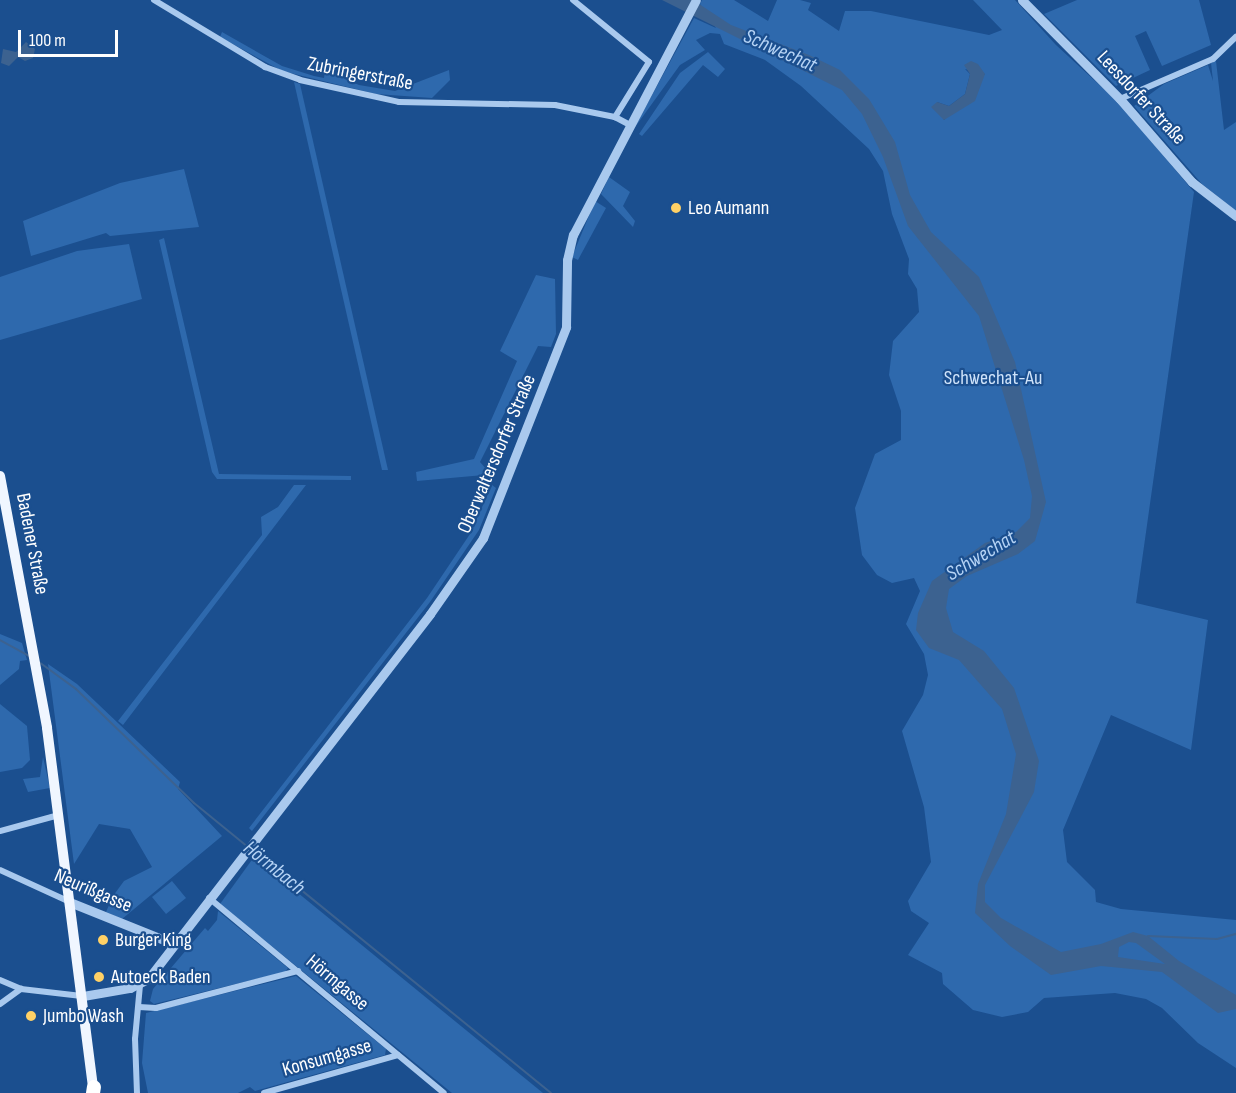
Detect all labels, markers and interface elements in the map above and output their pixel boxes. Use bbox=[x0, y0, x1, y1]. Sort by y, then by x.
scale bar bbox=[21, 18, 122, 56]
water label: Schwechat bbox=[740, 24, 820, 78]
text: 100 m bbox=[29, 30, 66, 51]
street label: Leesdorfer Straße bbox=[1091, 46, 1191, 150]
street label: Zubringerstraße bbox=[305, 52, 415, 96]
place label: Leo Aumann bbox=[688, 196, 769, 220]
marker: Leo Aumann bbox=[669, 201, 683, 215]
park label: Schwechat-Au bbox=[944, 366, 1042, 390]
street label: Oberwaltersdorfer Straße bbox=[453, 371, 541, 537]
street label: Badener Straße bbox=[10, 491, 54, 597]
water label: Schwechat bbox=[941, 525, 1021, 587]
water label: Hörmbach bbox=[238, 836, 310, 900]
street label: Neurißgasse bbox=[51, 864, 135, 918]
place label: Burger King bbox=[115, 928, 192, 952]
marker: Burger King bbox=[96, 933, 110, 947]
street label: Hörmgasse bbox=[301, 950, 373, 1016]
place label: Autoeck Baden bbox=[111, 965, 211, 989]
marker: Autoeck Baden bbox=[92, 970, 106, 984]
place label: Jumbo Wash bbox=[43, 1004, 124, 1028]
marker: Jumbo Wash bbox=[24, 1009, 38, 1023]
street label: Konsumgasse bbox=[280, 1034, 374, 1082]

